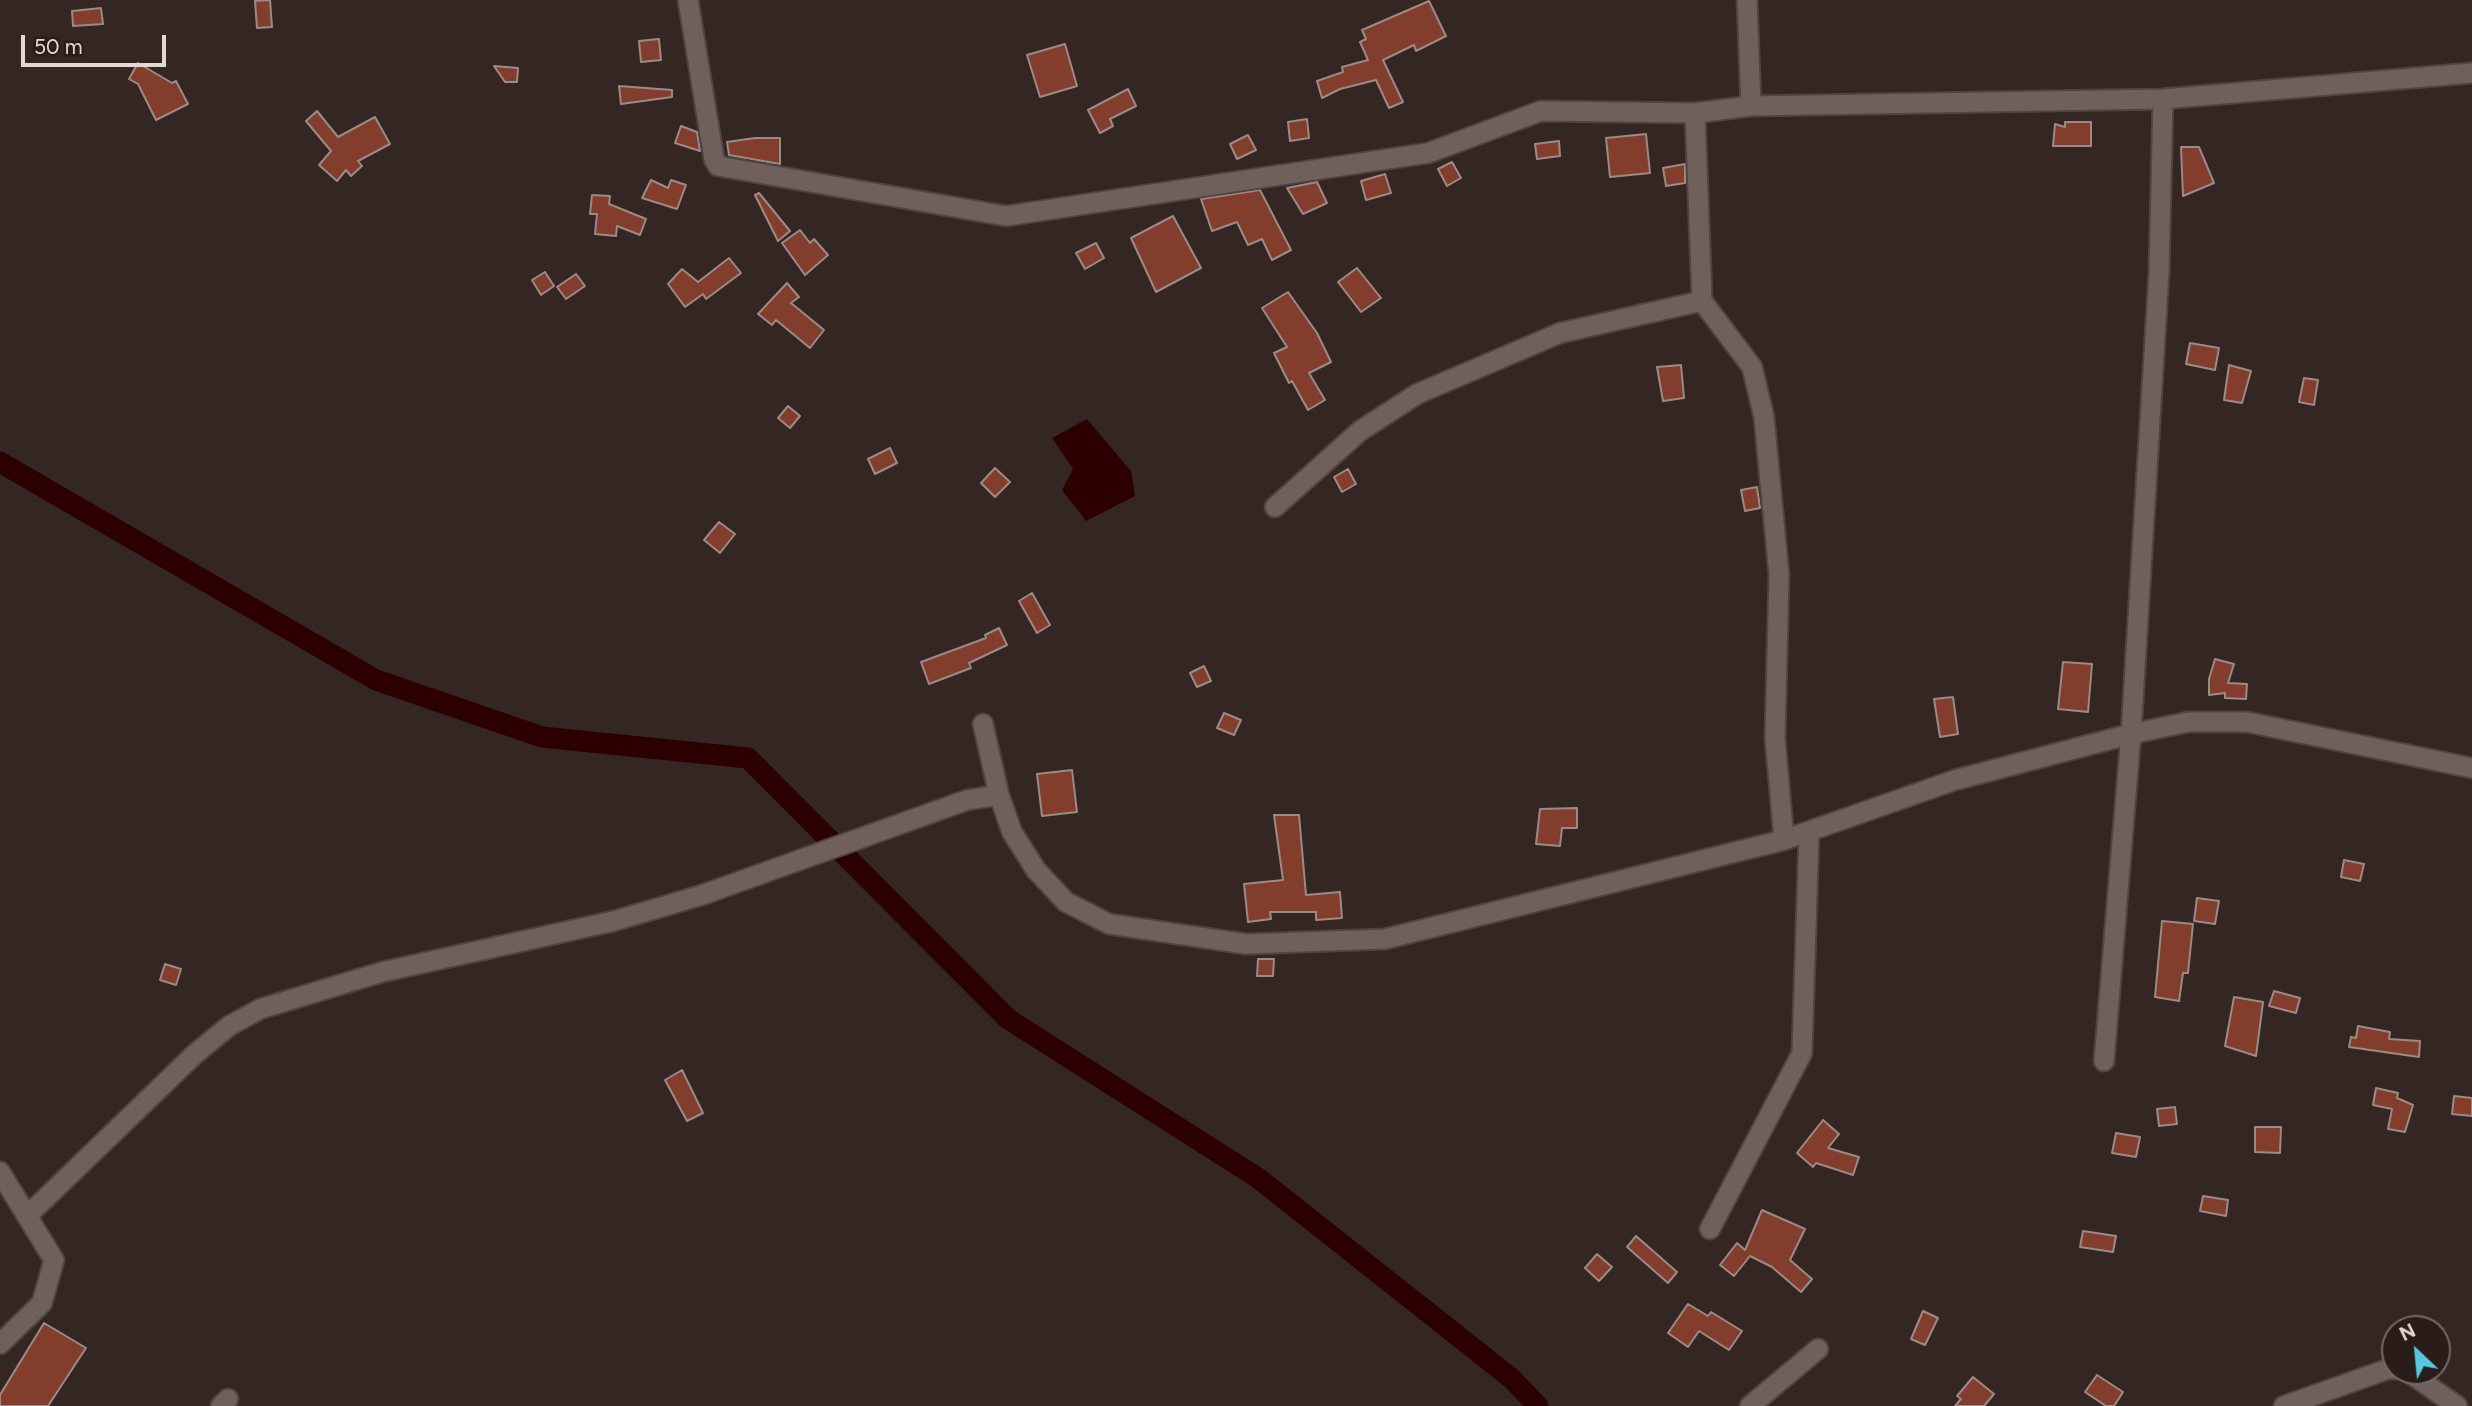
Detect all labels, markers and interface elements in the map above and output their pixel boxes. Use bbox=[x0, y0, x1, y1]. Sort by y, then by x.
scale bar bbox=[24, 21, 170, 65]
text: 50 m bbox=[34, 34, 83, 59]
north arrow bbox=[2381, 1315, 2451, 1385]
text: N bbox=[2396, 1319, 2419, 1346]

